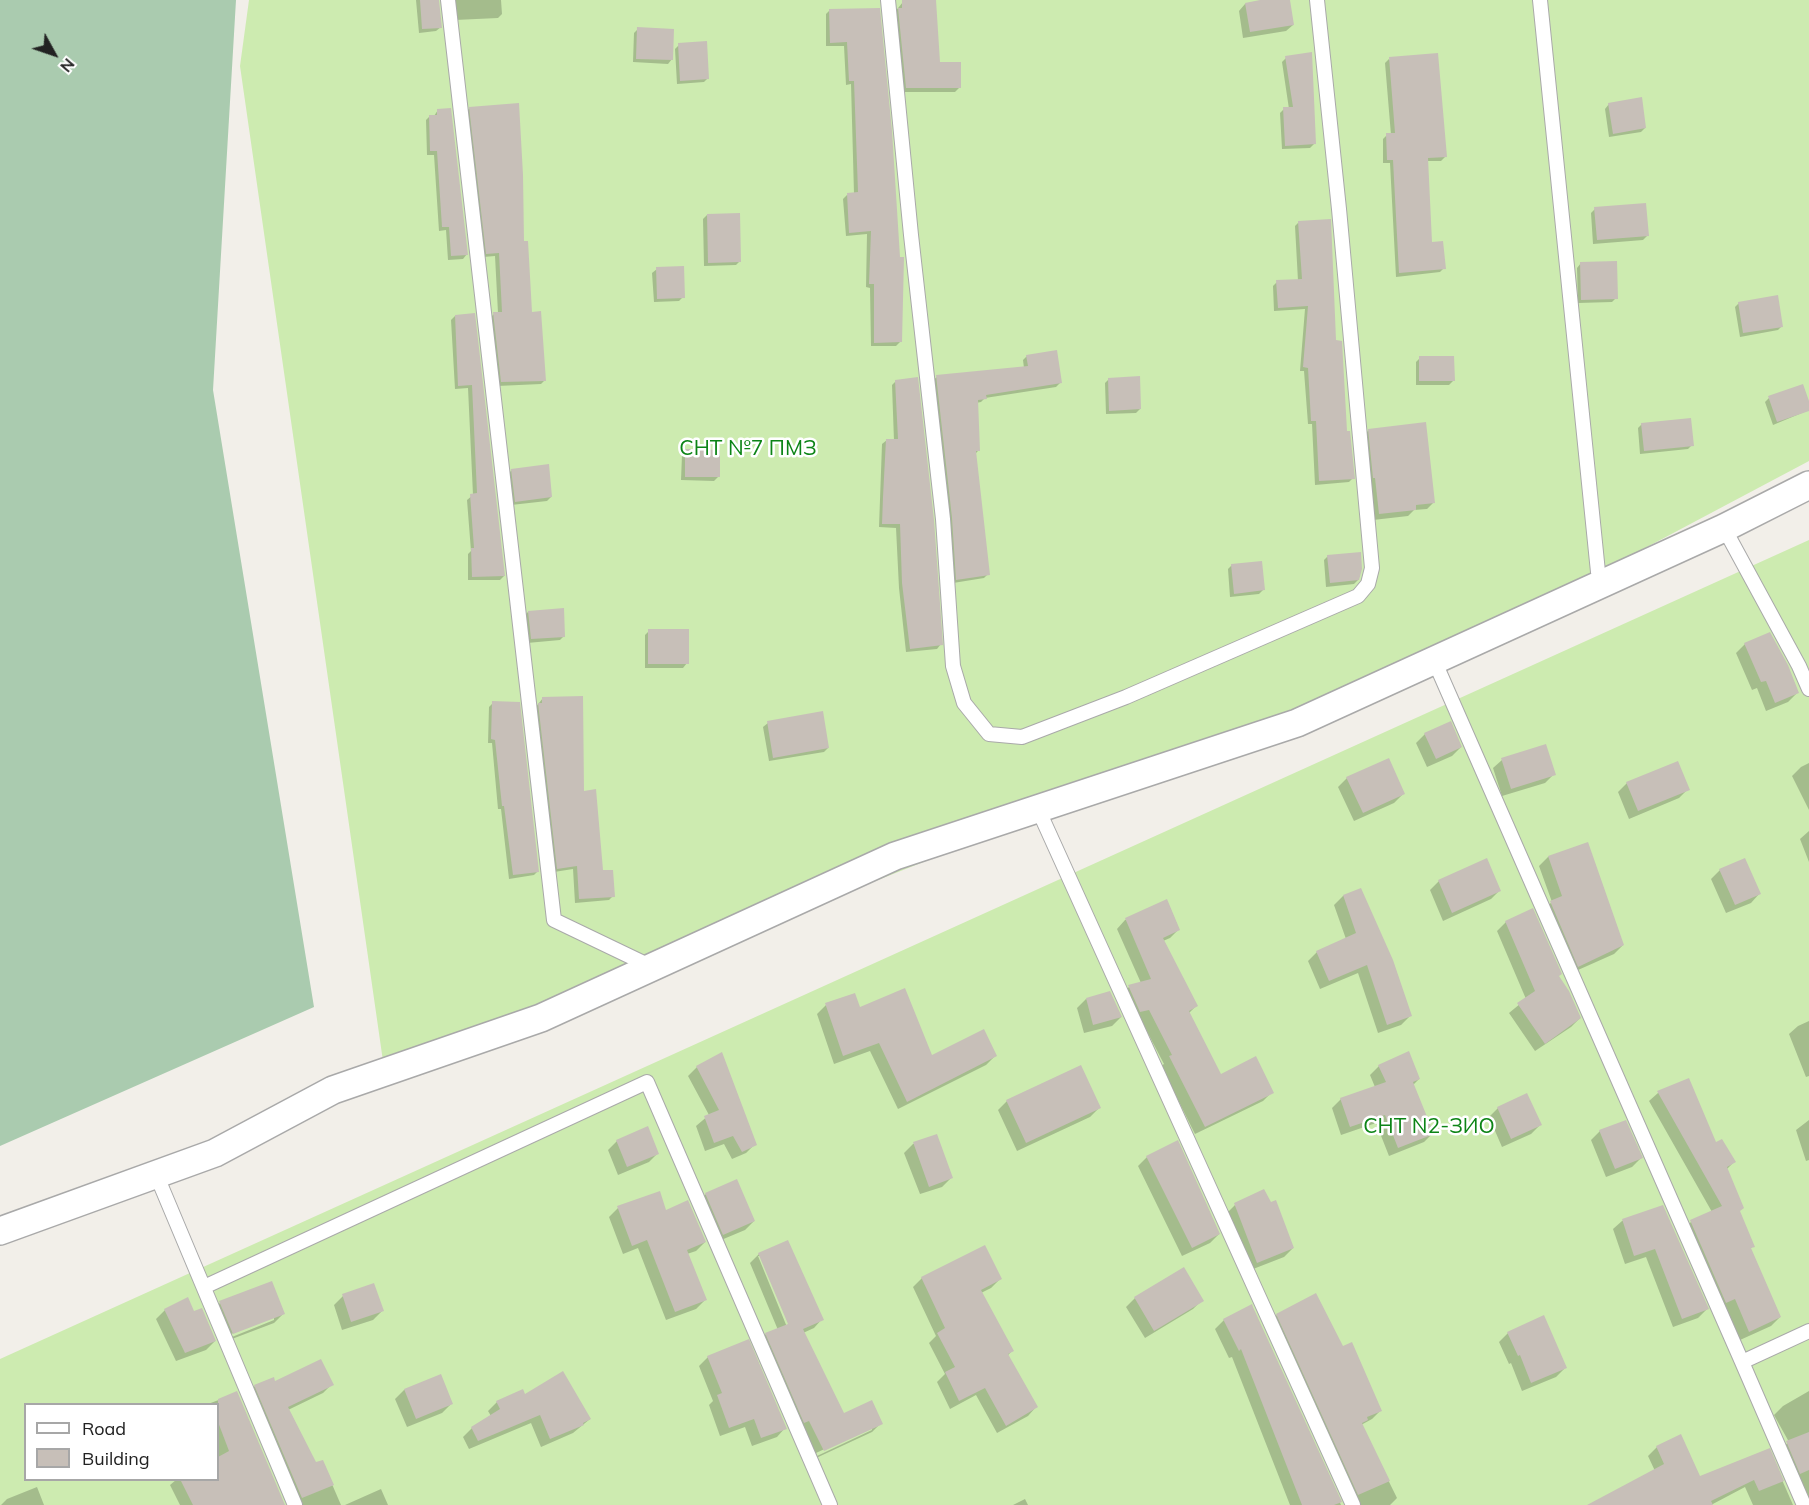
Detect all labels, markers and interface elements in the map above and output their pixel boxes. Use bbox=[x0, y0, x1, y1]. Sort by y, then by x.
north arrow bbox=[24, 24, 84, 84]
text: N bbox=[56, 55, 79, 77]
park label: СНТ №7 ПМЗ bbox=[679, 436, 817, 462]
park label: СНТ N2-ЗИО bbox=[1363, 1114, 1495, 1140]
legend bbox=[24, 1403, 219, 1481]
text: Road bbox=[82, 1417, 126, 1440]
text: Building bbox=[82, 1447, 150, 1470]

